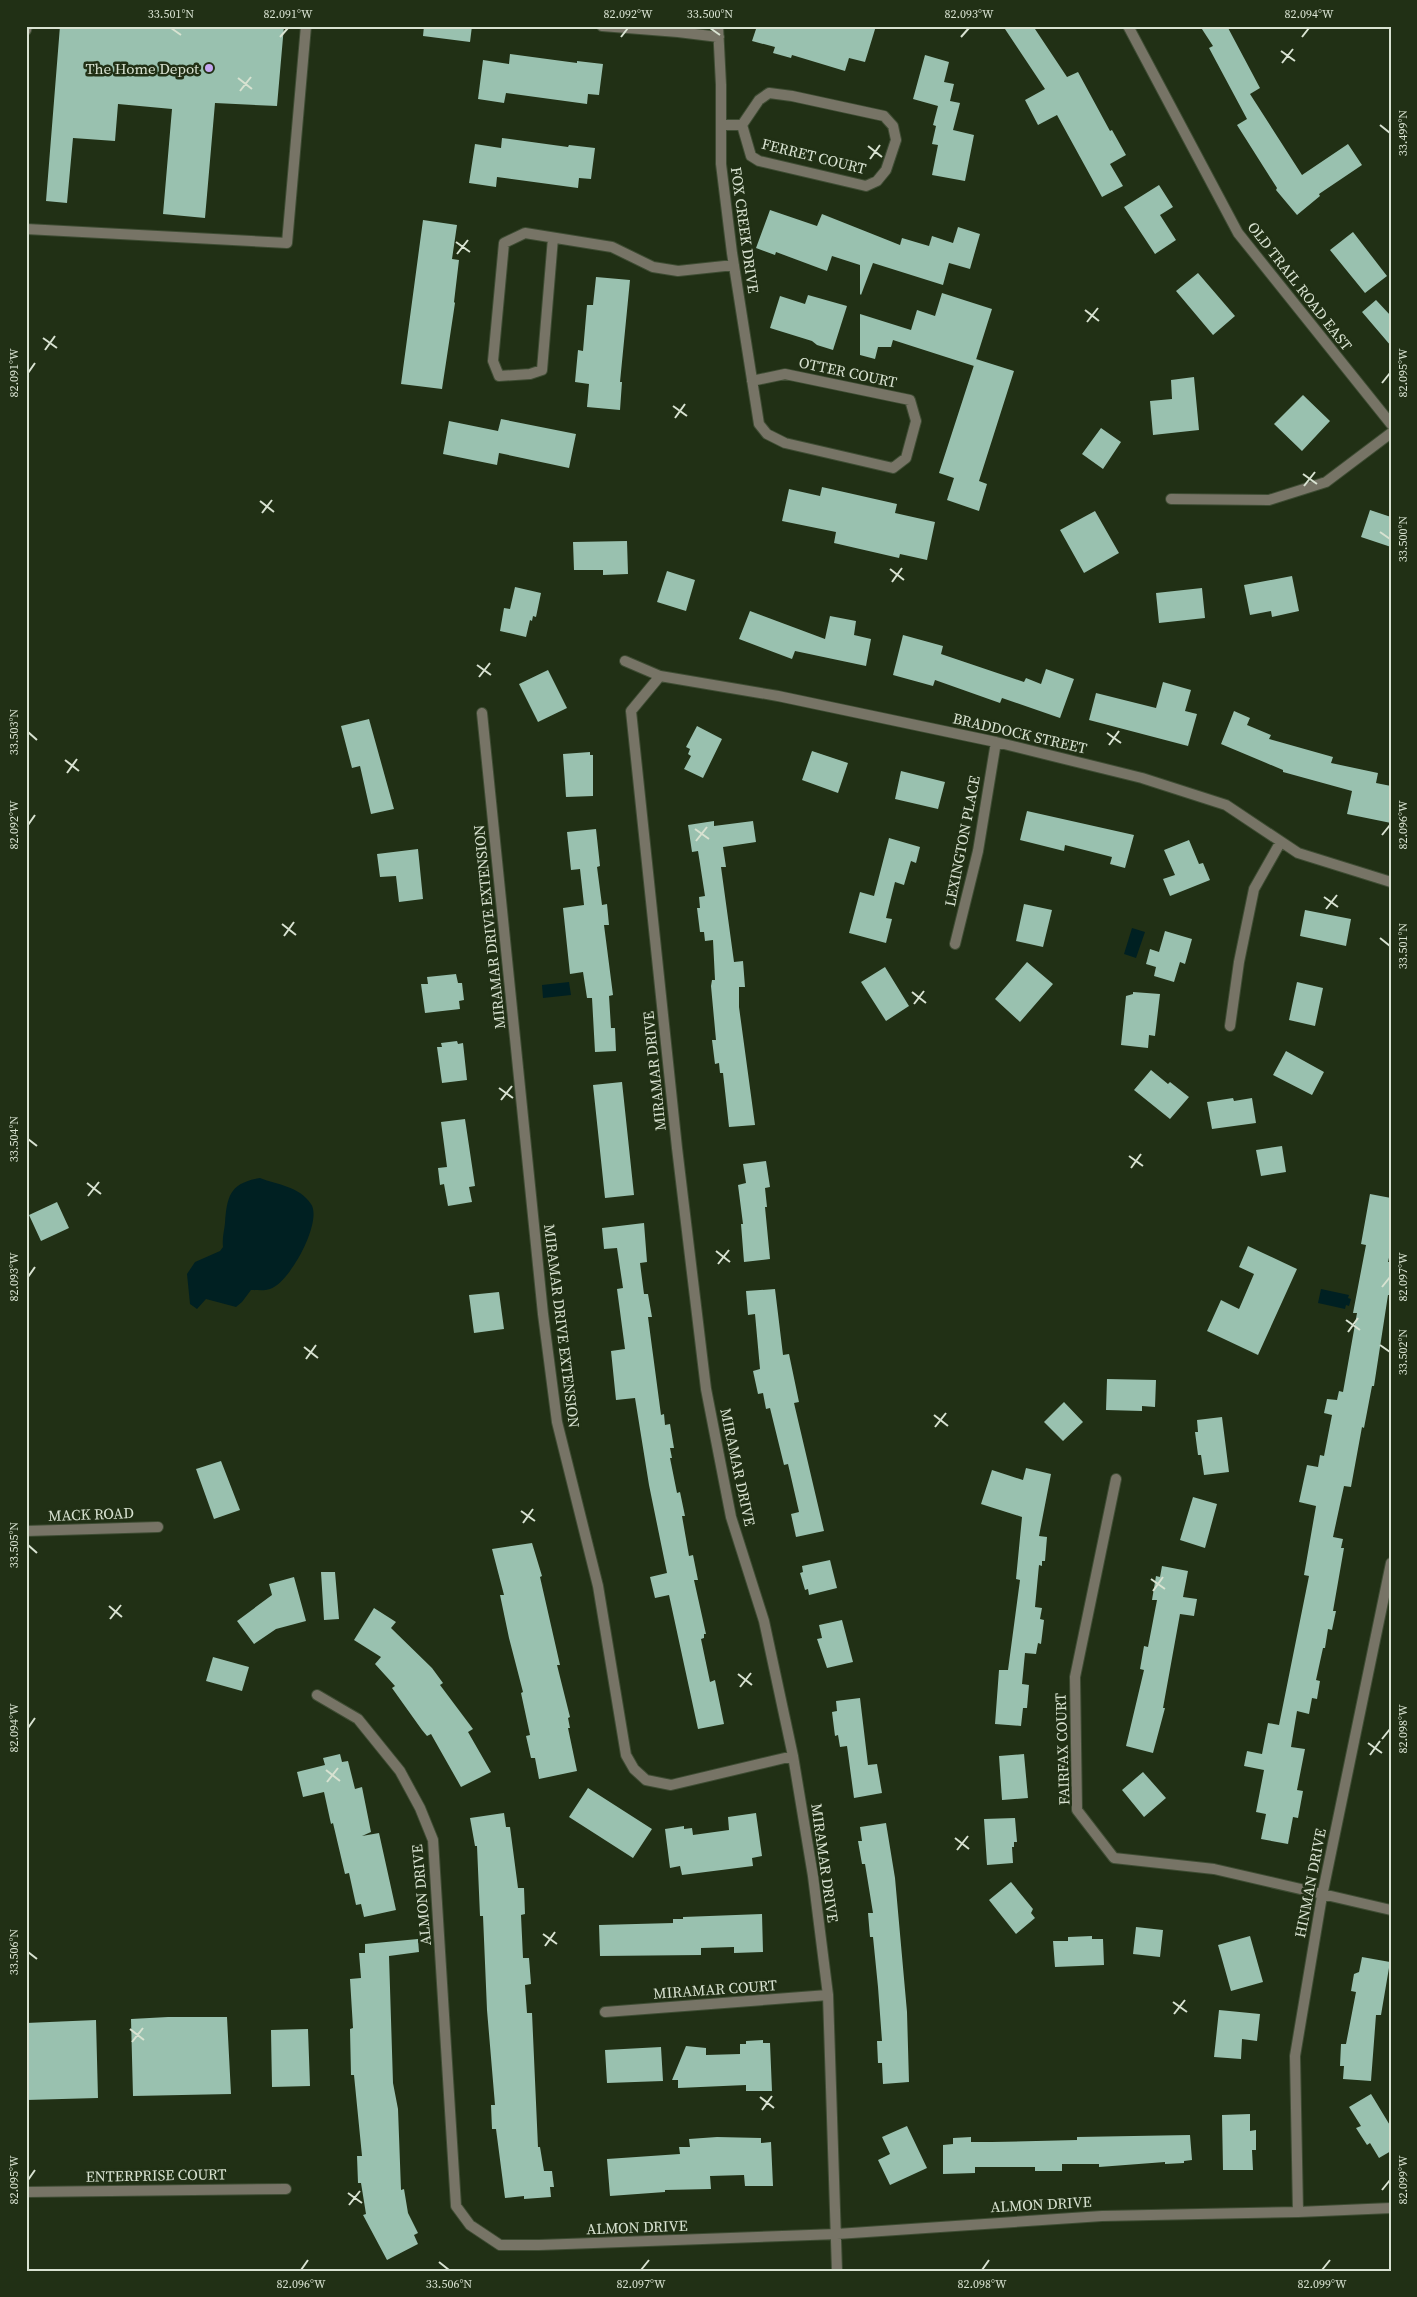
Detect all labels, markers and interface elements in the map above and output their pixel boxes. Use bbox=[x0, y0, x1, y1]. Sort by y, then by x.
text: 33.501°N bbox=[148, 6, 194, 22]
text: 82.091°W bbox=[263, 6, 313, 22]
text: 82.092°W bbox=[603, 6, 653, 22]
text: 33.500°N bbox=[687, 6, 733, 22]
text: 82.093°W bbox=[944, 6, 994, 22]
text: 82.094°W bbox=[1284, 6, 1334, 22]
place label: The Home Depot bbox=[86, 58, 199, 79]
marker: The Home Depot bbox=[203, 62, 215, 74]
text: 33.499°N bbox=[1395, 110, 1411, 156]
street label: FERRET COURT bbox=[759, 133, 869, 179]
street label: FOX CREEK DRIVE bbox=[726, 165, 764, 295]
street label: OLD TRAIL ROAD EAST bbox=[1243, 217, 1357, 355]
text: 82.091°W bbox=[6, 348, 22, 398]
text: 82.095°W bbox=[1395, 348, 1411, 398]
street label: OTTER COURT bbox=[797, 351, 899, 393]
text: 33.500°N bbox=[1395, 516, 1411, 562]
street label: BRADDOCK STREET bbox=[951, 707, 1089, 759]
text: 33.503°N bbox=[6, 709, 22, 755]
street label: LEXINGTON PLACE bbox=[939, 774, 985, 908]
text: 82.092°W bbox=[6, 800, 22, 850]
text: 82.096°W bbox=[1395, 800, 1411, 850]
street label: MIRAMAR DRIVE EXTENSION bbox=[468, 824, 510, 1030]
text: 33.501°N bbox=[1395, 923, 1411, 969]
street label: MIRAMAR DRIVE bbox=[637, 1010, 671, 1132]
text: 33.504°N bbox=[6, 1116, 22, 1162]
street label: MIRAMAR DRIVE EXTENSION bbox=[539, 1223, 585, 1429]
text: 82.093°W bbox=[6, 1252, 22, 1302]
text: 82.097°W bbox=[1395, 1252, 1411, 1302]
text: 33.502°N bbox=[1395, 1329, 1411, 1375]
street label: MIRAMAR DRIVE bbox=[715, 1406, 761, 1528]
street label: MACK ROAD bbox=[48, 1502, 134, 1526]
text: 33.505°N bbox=[6, 1522, 22, 1568]
street label: FAIRFAX COURT bbox=[1050, 1693, 1074, 1805]
text: 82.094°W bbox=[6, 1703, 22, 1753]
text: 82.098°W bbox=[1395, 1704, 1411, 1754]
street label: MIRAMAR DRIVE bbox=[806, 1802, 844, 1924]
street label: HINMAN DRIVE bbox=[1289, 1827, 1331, 1939]
street label: ALMON DRIVE bbox=[406, 1844, 436, 1946]
text: 33.506°N bbox=[6, 1929, 22, 1975]
street label: MIRAMAR COURT bbox=[652, 1974, 778, 2004]
text: 82.095°W bbox=[6, 2155, 22, 2205]
text: 82.099°W bbox=[1395, 2155, 1411, 2205]
street label: ENTERPRISE COURT bbox=[85, 2163, 227, 2187]
street label: ALMON DRIVE bbox=[990, 2191, 1092, 2217]
street label: ALMON DRIVE bbox=[586, 2215, 688, 2239]
text: 82.096°W bbox=[276, 2276, 326, 2292]
text: 33.506°N bbox=[426, 2276, 472, 2292]
text: 82.097°W bbox=[616, 2276, 666, 2292]
text: 82.098°W bbox=[957, 2276, 1007, 2292]
text: 82.099°W bbox=[1297, 2276, 1347, 2292]

